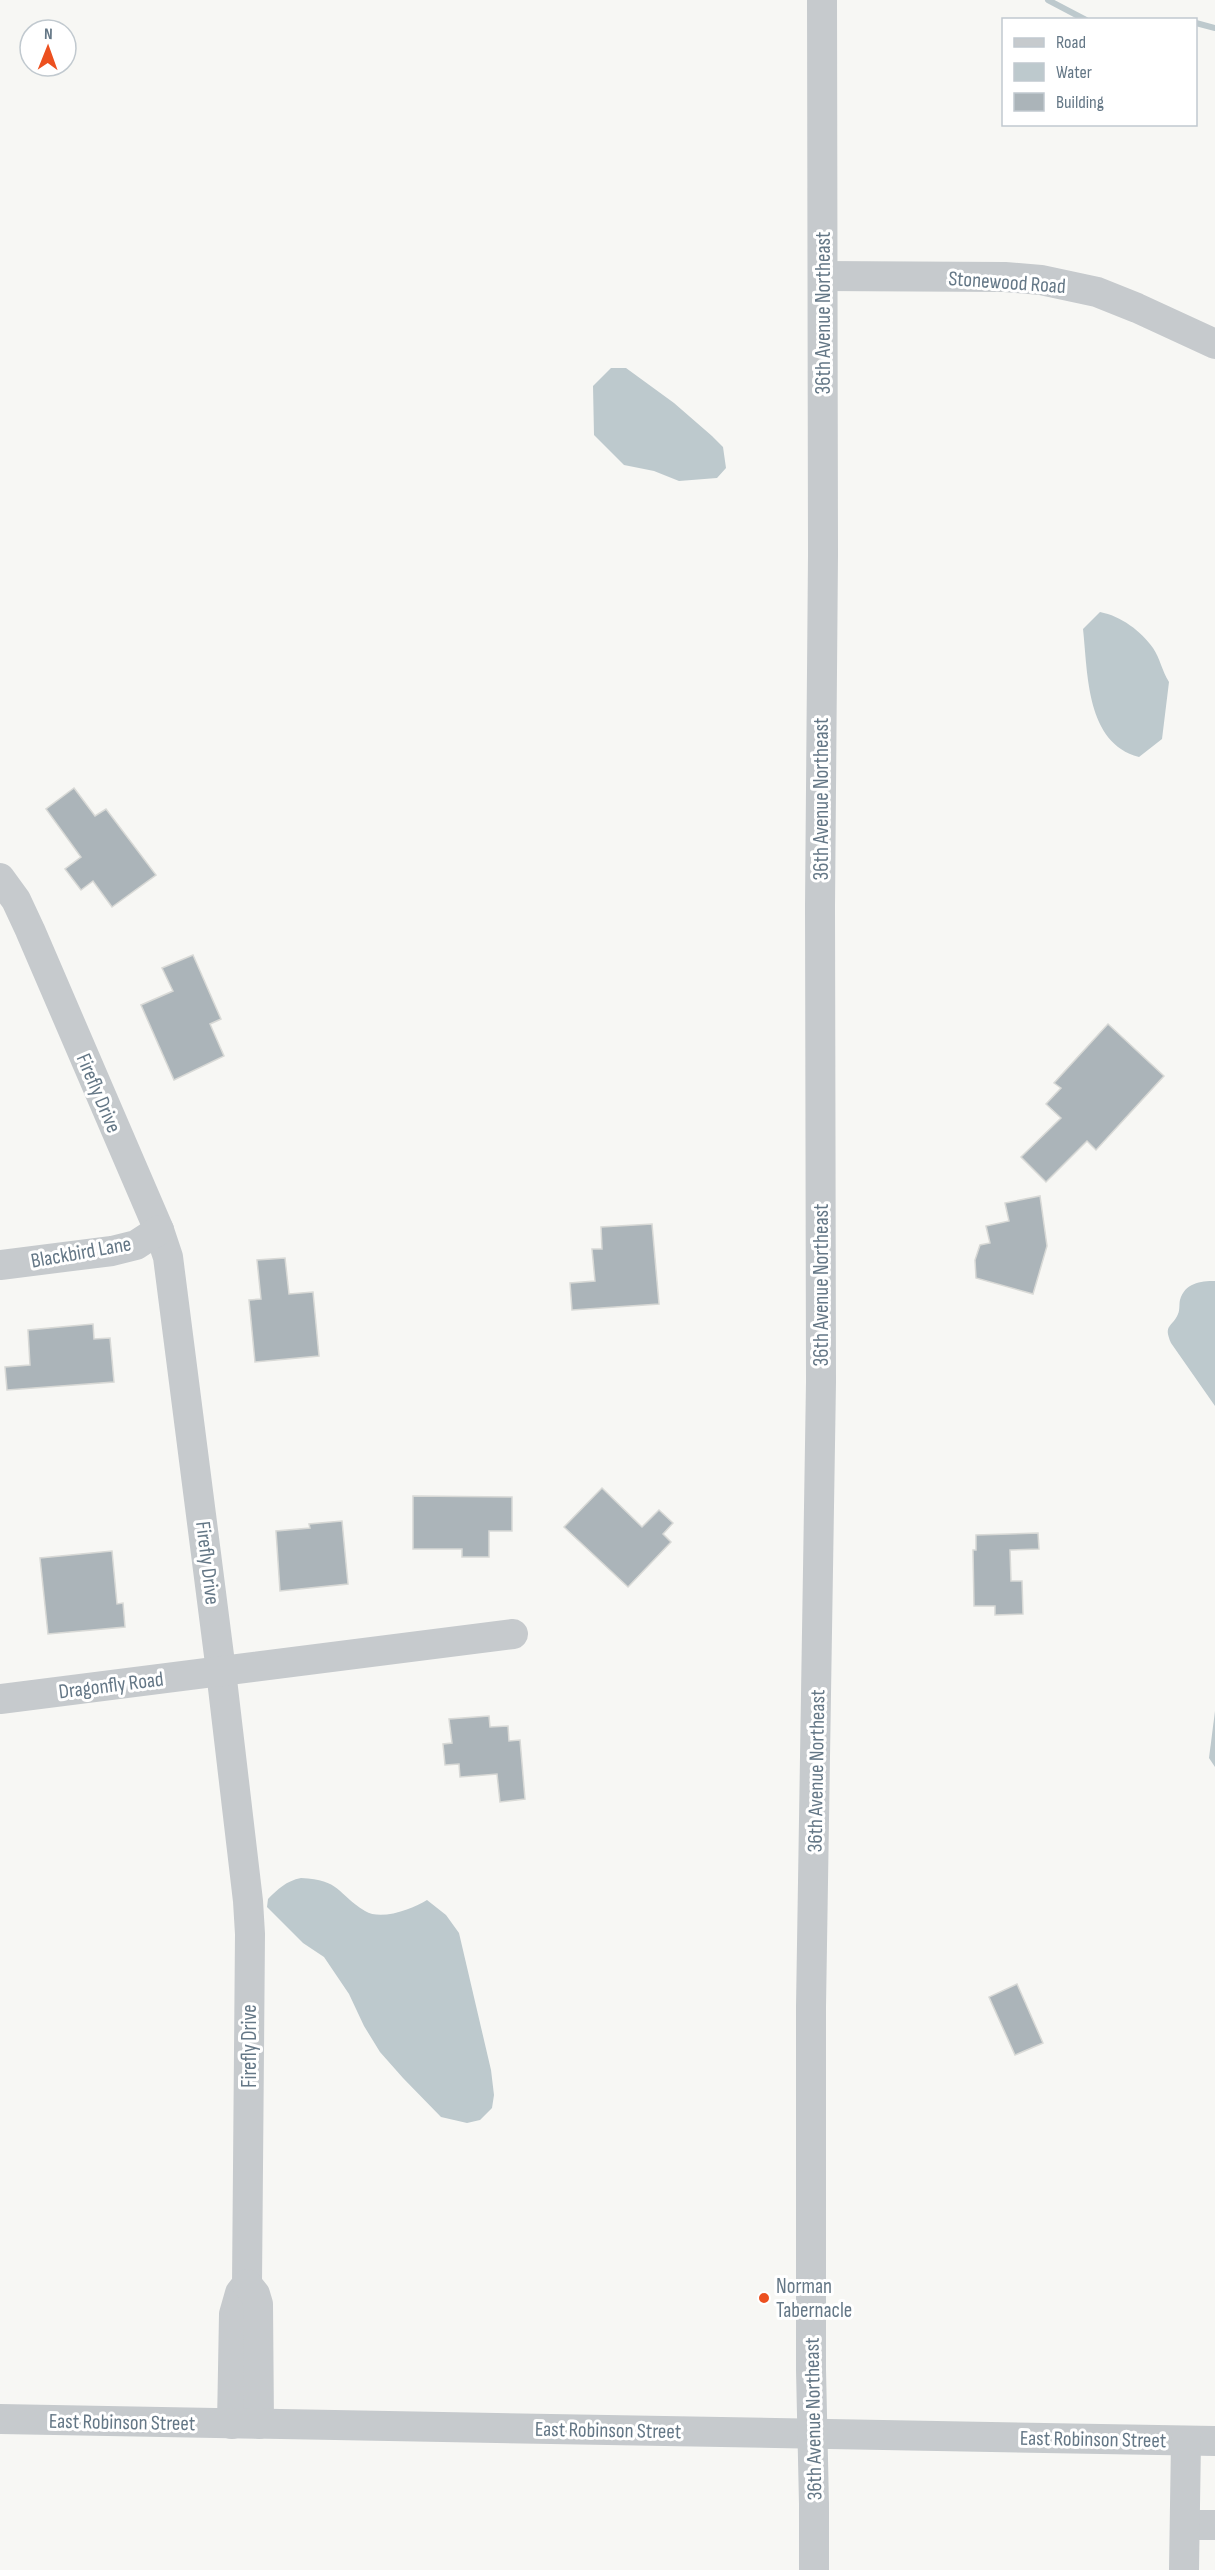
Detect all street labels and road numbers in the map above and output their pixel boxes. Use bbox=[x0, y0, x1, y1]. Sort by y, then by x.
street label: 36th Avenue Northeast bbox=[811, 232, 836, 394]
street label: Stonewood Road bbox=[947, 266, 1066, 299]
street label: 36th Avenue Northeast bbox=[809, 718, 834, 880]
street label: Firefly Drive bbox=[71, 1050, 126, 1137]
street label: 36th Avenue Northeast bbox=[809, 1204, 834, 1366]
street label: Blackbird Lane bbox=[29, 1231, 133, 1274]
street label: Firefly Drive bbox=[190, 1520, 225, 1606]
street label: Dragonfly Road bbox=[57, 1667, 165, 1704]
street label: 36th Avenue Northeast bbox=[803, 1689, 830, 1853]
street label: Firefly Drive bbox=[237, 2004, 262, 2088]
street label: 36th Avenue Northeast bbox=[800, 2337, 827, 2501]
street label: East Robinson Street bbox=[49, 2409, 195, 2436]
street label: East Robinson Street bbox=[535, 2417, 681, 2444]
street label: East Robinson Street bbox=[1020, 2426, 1166, 2453]

